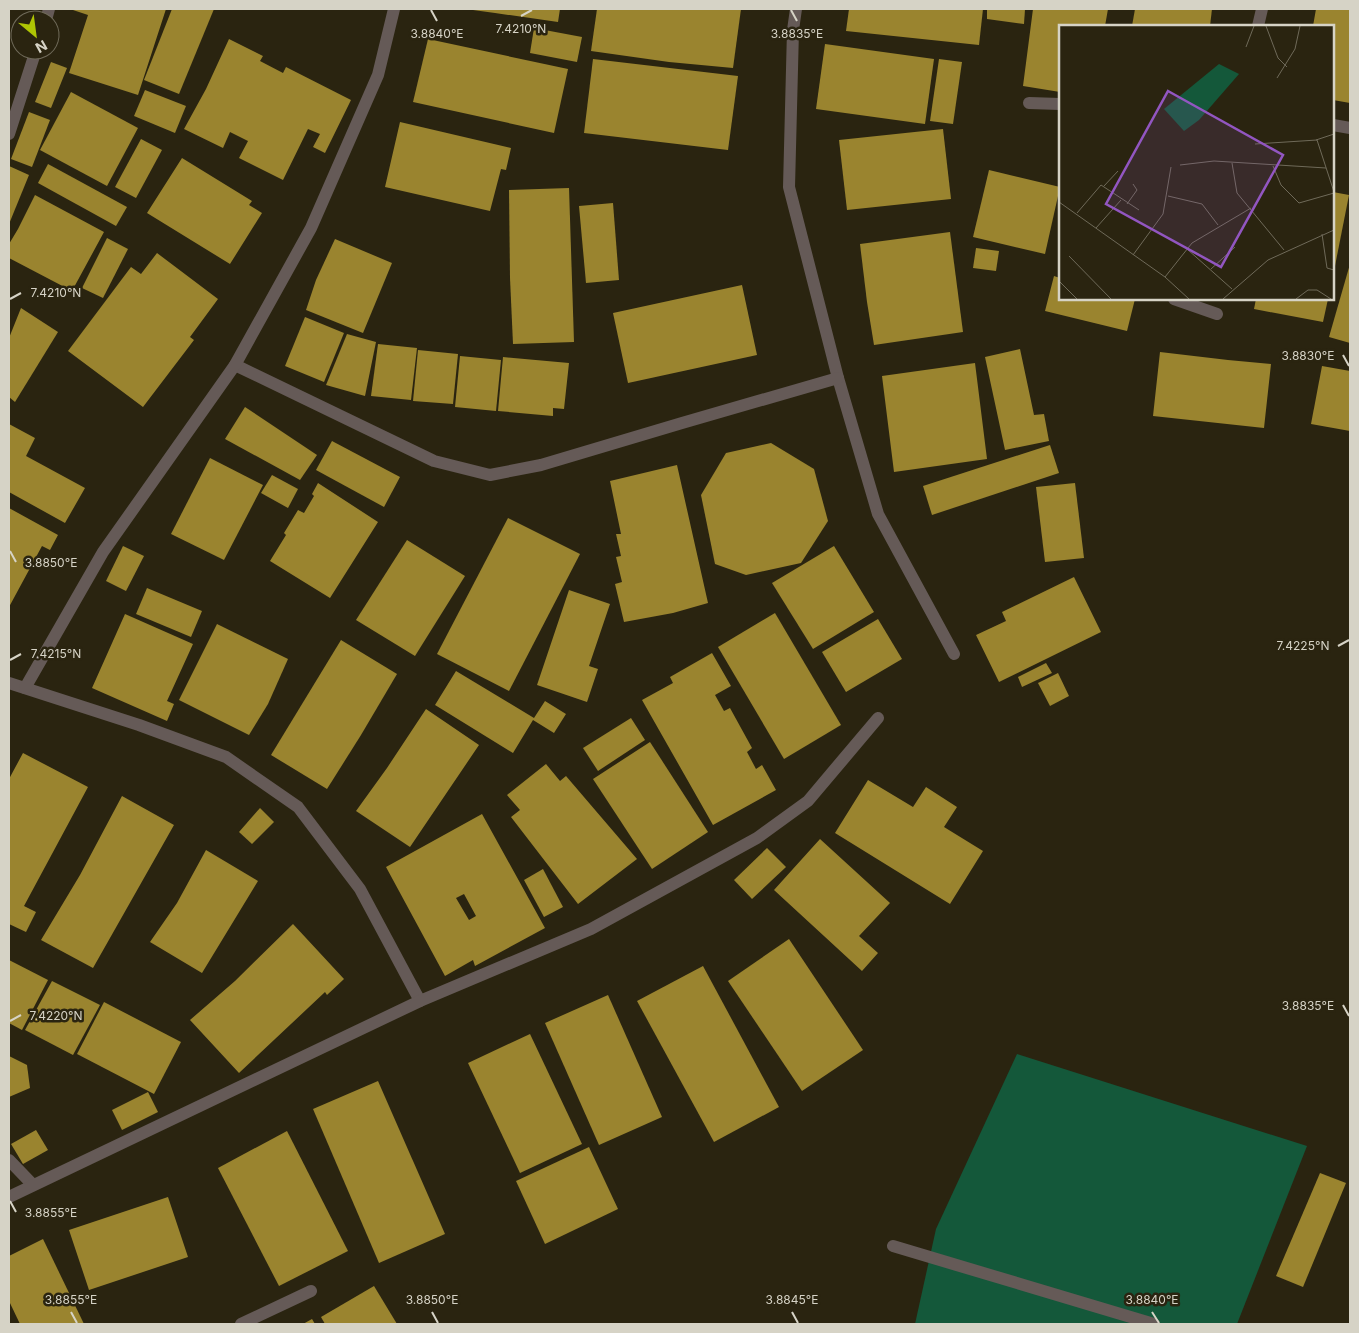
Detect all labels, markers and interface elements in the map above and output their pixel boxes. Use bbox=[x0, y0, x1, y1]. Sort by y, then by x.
north arrow bbox=[10, 10, 60, 60]
text: 7.4210°N bbox=[496, 21, 546, 36]
inset map bbox=[1059, 25, 1334, 300]
text: 3.8840°E bbox=[410, 26, 464, 41]
text: 3.8835°E bbox=[771, 26, 823, 41]
text: N bbox=[33, 37, 50, 57]
text: 7.4210°N bbox=[31, 285, 81, 300]
text: 3.8830°E bbox=[1282, 348, 1334, 363]
text: 3.8850°E bbox=[25, 555, 77, 570]
text: 7.4225°N bbox=[1277, 638, 1329, 653]
text: 7.4215°N bbox=[31, 646, 81, 661]
text: 3.8835°E bbox=[1282, 998, 1334, 1013]
text: 7.4220°N bbox=[29, 1008, 83, 1023]
text: 3.8855°E bbox=[25, 1205, 77, 1220]
text: 3.8855°E bbox=[45, 1292, 97, 1307]
text: 3.8850°E bbox=[406, 1292, 458, 1307]
text: 3.8845°E bbox=[766, 1292, 818, 1307]
text: 3.8840°E bbox=[1125, 1292, 1179, 1307]

